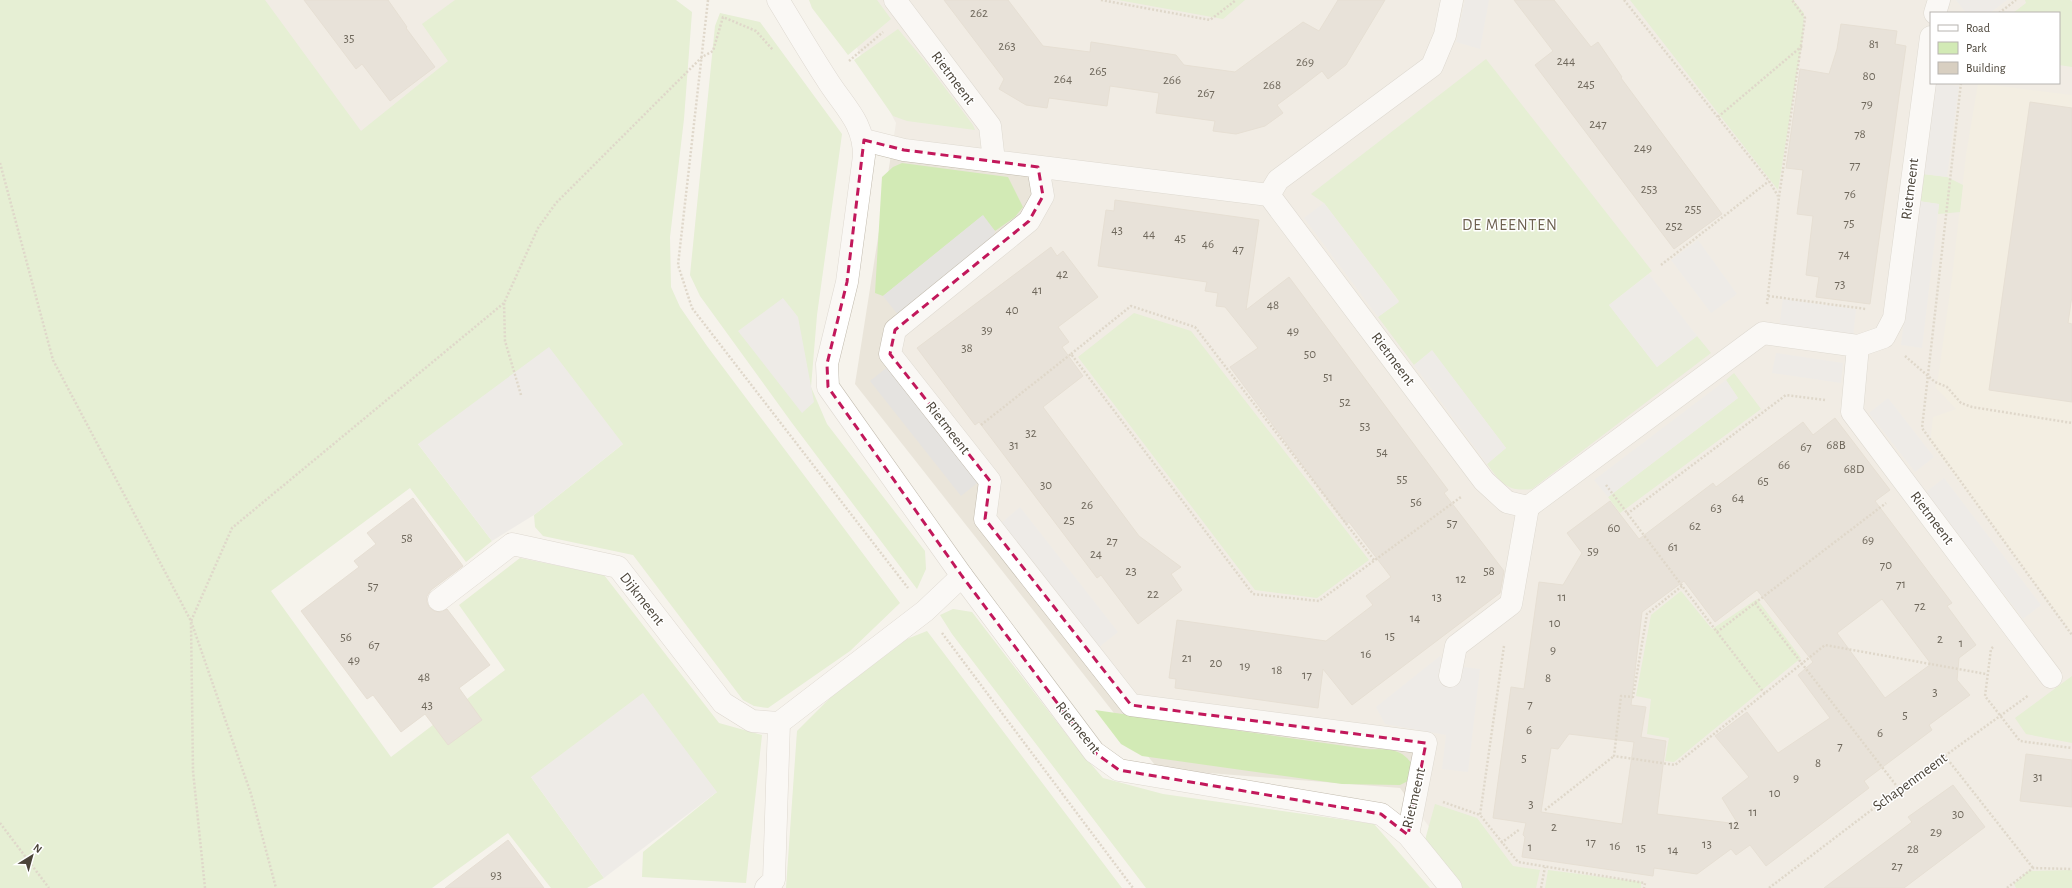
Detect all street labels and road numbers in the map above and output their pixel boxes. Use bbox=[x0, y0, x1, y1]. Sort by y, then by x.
street label: Rietmeent bbox=[928, 49, 978, 107]
street label: Rietmeent bbox=[1899, 157, 1921, 221]
street label: Rietmeent bbox=[1368, 330, 1418, 388]
street label: Rietmeent bbox=[923, 399, 973, 457]
street label: Rietmeent bbox=[1907, 489, 1957, 547]
street label: Dijkmeent bbox=[617, 570, 667, 628]
street label: Rietmeent bbox=[1053, 699, 1103, 757]
street label: Schapenmeent bbox=[1870, 750, 1950, 814]
street label: Rietmeent bbox=[1400, 766, 1428, 830]

